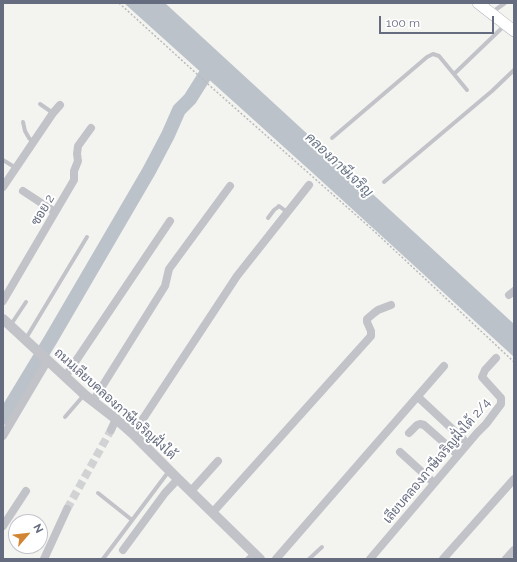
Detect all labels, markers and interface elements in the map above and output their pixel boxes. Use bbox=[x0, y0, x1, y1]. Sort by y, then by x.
scale bar bbox=[381, 8, 496, 34]
text: 100 m bbox=[386, 16, 420, 30]
water label: คลองภาษีเจริญ bbox=[302, 129, 376, 201]
street label: ซอย 2 bbox=[28, 192, 58, 228]
street label: ถนนเลียบคลองภาษีเจริญฝั่งใต้ bbox=[51, 345, 179, 463]
street label: เลียบคลองภาษีเจริญฝั่งใต้ 2/4 bbox=[380, 395, 494, 527]
north arrow bbox=[8, 514, 48, 554]
text: N bbox=[30, 522, 46, 535]

